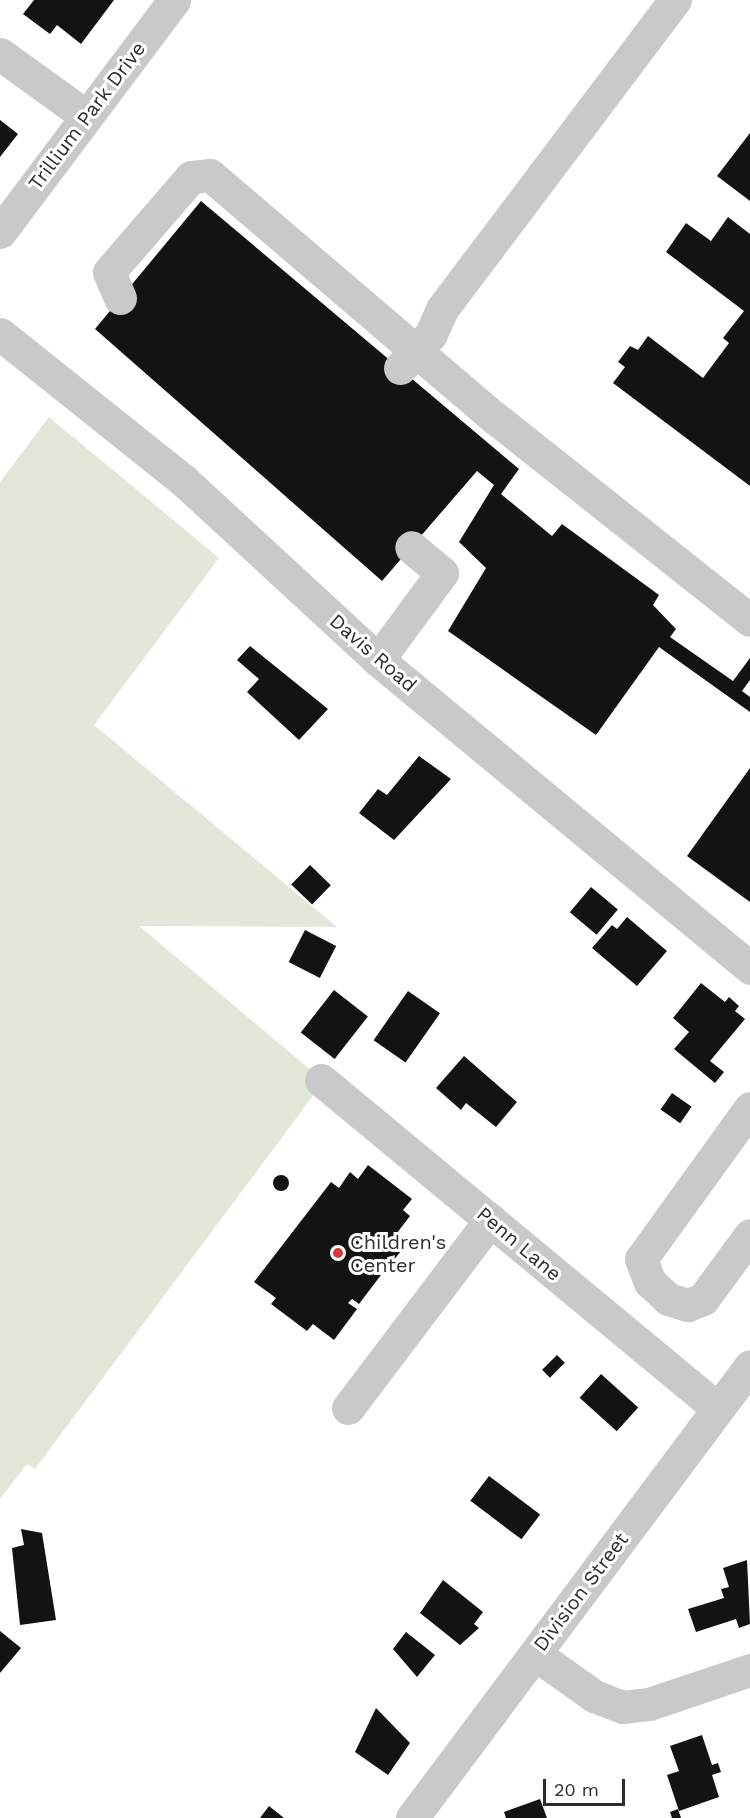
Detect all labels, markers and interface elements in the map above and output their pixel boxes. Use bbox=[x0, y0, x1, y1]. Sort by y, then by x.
street label: Trillium Park Drive bbox=[23, 37, 151, 195]
street label: Davis Road bbox=[325, 609, 421, 697]
street label: Penn Lane bbox=[472, 1202, 566, 1286]
place label: Children's Center bbox=[350, 1230, 446, 1277]
marker: Children's Center bbox=[331, 1246, 345, 1260]
street label: Division Street bbox=[529, 1528, 633, 1656]
scale bar bbox=[546, 1767, 628, 1805]
text: 20 m bbox=[554, 1779, 599, 1800]

